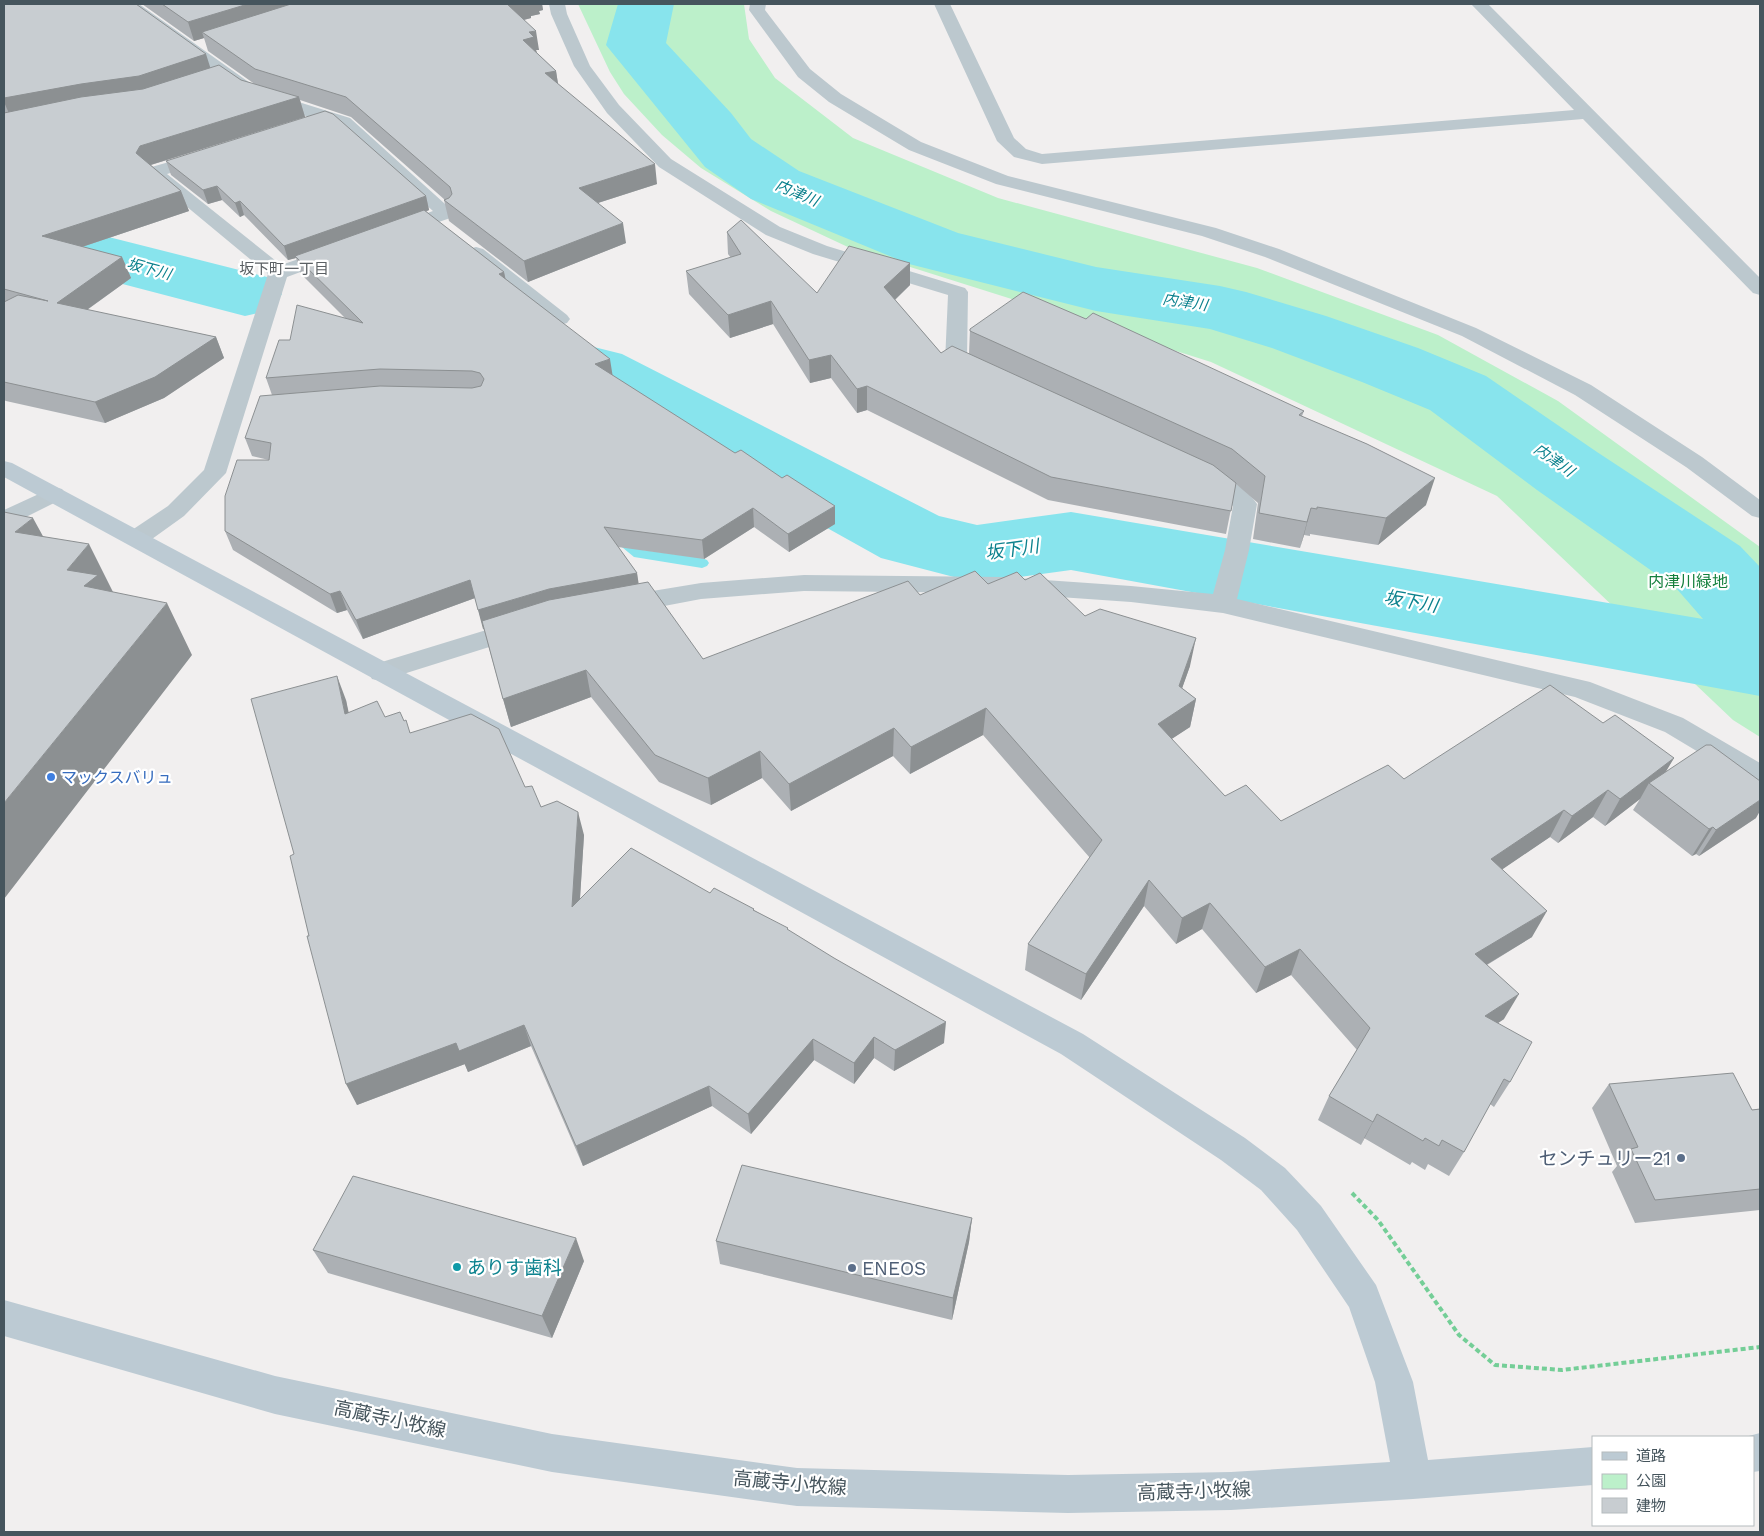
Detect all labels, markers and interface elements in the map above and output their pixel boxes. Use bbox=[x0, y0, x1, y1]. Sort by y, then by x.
water label: 内津川 bbox=[773, 176, 823, 211]
water label: 坂下川 bbox=[125, 254, 175, 284]
district label: 坂下町一丁目 bbox=[239, 260, 329, 278]
water label: 内津川 bbox=[1161, 290, 1211, 315]
water label: 内津川 bbox=[1530, 440, 1579, 481]
water label: 坂下川 bbox=[984, 535, 1042, 563]
park label: 内津川緑地 bbox=[1648, 572, 1728, 591]
water label: 坂下川 bbox=[1383, 586, 1441, 616]
place label: マックスバリュ bbox=[61, 768, 173, 787]
marker: マックスバリュ bbox=[45, 771, 57, 783]
place label: センチュリー21 bbox=[1539, 1147, 1671, 1170]
marker: センチュリー21 bbox=[1675, 1152, 1687, 1164]
place label: ありす歯科 bbox=[467, 1256, 562, 1279]
place label: ENEOS bbox=[862, 1257, 926, 1280]
marker: ありす歯科 bbox=[451, 1261, 463, 1273]
marker: ENEOS bbox=[846, 1262, 858, 1274]
street label: 高蔵寺小牧線 bbox=[332, 1396, 448, 1442]
legend bbox=[1592, 1436, 1754, 1526]
text: 道路 bbox=[1636, 1447, 1666, 1465]
street label: 高蔵寺小牧線 bbox=[732, 1467, 848, 1499]
text: 公園 bbox=[1636, 1472, 1666, 1490]
street label: 高蔵寺小牧線 bbox=[1137, 1478, 1251, 1504]
text: 建物 bbox=[1636, 1497, 1666, 1515]

